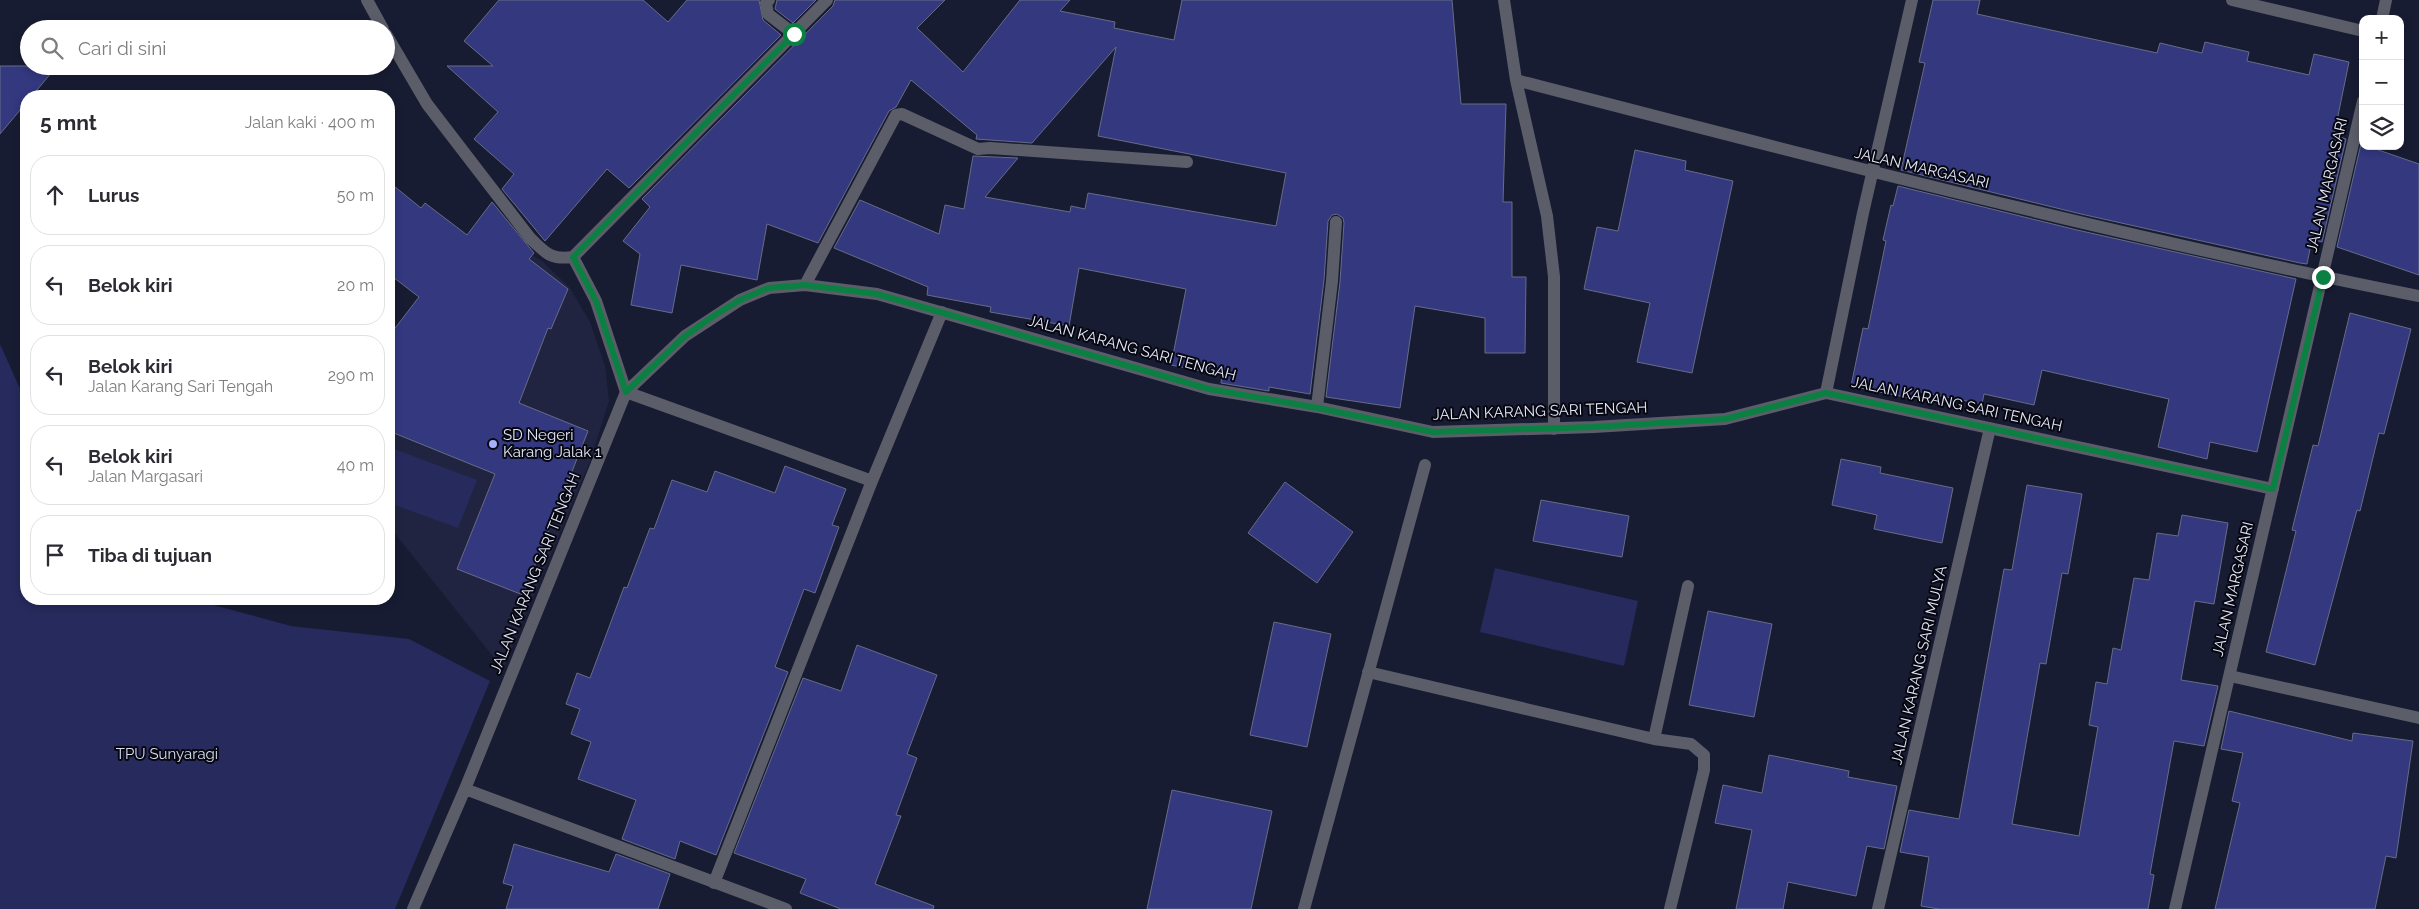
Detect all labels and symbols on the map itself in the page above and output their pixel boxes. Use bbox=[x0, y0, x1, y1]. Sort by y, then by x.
route start bbox=[783, 23, 806, 46]
street label: JALAN MARGASARI bbox=[2303, 116, 2351, 254]
street label: JALAN MARGASARI bbox=[1853, 144, 1991, 192]
route end bbox=[2312, 266, 2335, 289]
street label: JALAN KARANG SARI TENGAH bbox=[1026, 311, 1238, 385]
street label: JALAN KARANG SARI TENGAH bbox=[1850, 373, 2064, 435]
street label: JALAN KARANG SARI TENGAH bbox=[1432, 398, 1648, 424]
place label: SD Negeri Karang Jalak 1 bbox=[503, 426, 602, 461]
marker: SD Negeri Karang Jalak 1 bbox=[487, 438, 499, 450]
street label: JALAN KARANG SARI TENGAH bbox=[486, 470, 584, 676]
street label: JALAN MARGASARI bbox=[2209, 520, 2257, 658]
street label: JALAN KARANG SARI MULYA bbox=[1887, 564, 1951, 766]
park label: TPU Sunyaragi bbox=[116, 745, 218, 763]

